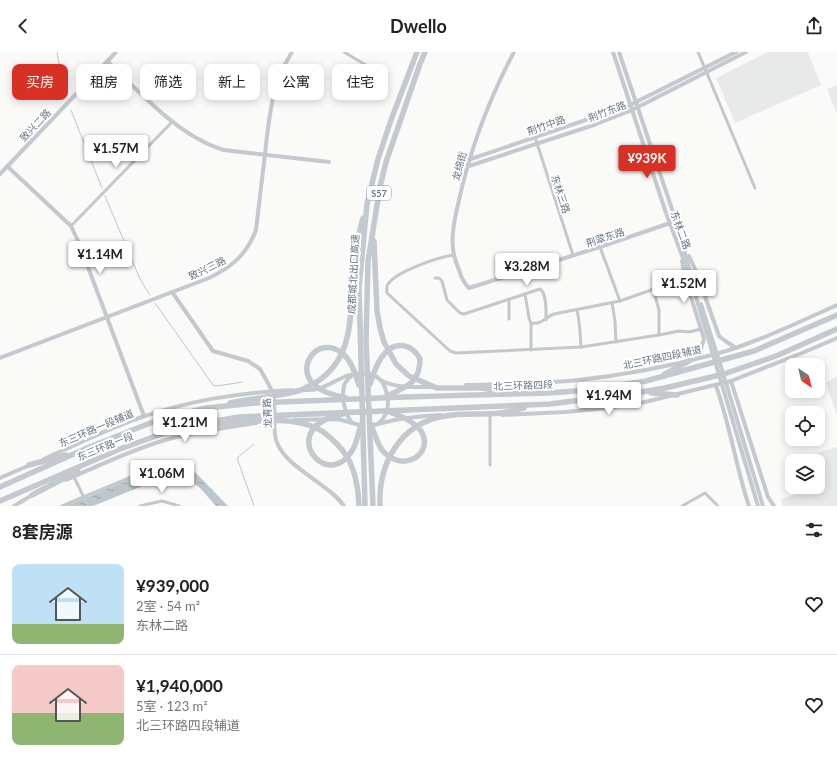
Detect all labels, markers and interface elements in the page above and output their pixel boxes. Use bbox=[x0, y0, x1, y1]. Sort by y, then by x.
icon: back bbox=[12, 15, 34, 37]
text: Dwello bbox=[390, 15, 447, 37]
icon: share bbox=[803, 15, 825, 37]
chip: 买房 bbox=[12, 64, 68, 100]
chip: 租房 bbox=[76, 64, 132, 100]
chip: 筛选 bbox=[140, 64, 196, 100]
chip: 新上 bbox=[204, 64, 260, 100]
chip: 公寓 bbox=[268, 64, 324, 100]
chip: 住宅 bbox=[332, 64, 388, 100]
street label: 荆竹东路 bbox=[586, 98, 628, 124]
street label: 致兴二路 bbox=[17, 106, 53, 144]
street label: 荆竹中路 bbox=[525, 113, 567, 137]
pin: ¥1.57M bbox=[83, 135, 149, 169]
text: ¥1.57M bbox=[93, 140, 139, 156]
pin: ¥939K bbox=[619, 145, 675, 179]
street label: 龙绵街 bbox=[449, 150, 469, 182]
text: ¥939K bbox=[627, 150, 667, 166]
street label: 东林三路 bbox=[549, 173, 573, 215]
road number: S57 bbox=[367, 186, 391, 200]
street label: 东林二路 bbox=[669, 209, 693, 251]
street label: 荆翠东路 bbox=[584, 225, 626, 249]
street label: 成都城北出口高速 bbox=[345, 234, 361, 314]
pin: ¥1.14M bbox=[67, 241, 133, 275]
text: ¥1.14M bbox=[77, 246, 123, 262]
pin: ¥3.28M bbox=[494, 253, 560, 287]
street label: 致兴三路 bbox=[186, 254, 228, 282]
text: ¥3.28M bbox=[504, 258, 550, 274]
pin: ¥1.52M bbox=[651, 270, 717, 304]
text: ¥1.52M bbox=[661, 275, 707, 291]
street label: 北三环路四段辅道 bbox=[622, 343, 702, 371]
north arrow bbox=[785, 358, 825, 398]
map controls bbox=[785, 358, 825, 494]
street label: 北三环路四段 bbox=[493, 378, 553, 392]
pin: ¥1.94M bbox=[576, 382, 642, 416]
text: ¥1.94M bbox=[586, 387, 632, 403]
street label: 龙青路 bbox=[260, 398, 274, 428]
button: locate bbox=[785, 406, 825, 446]
street label: 东三环路一段辅道 bbox=[57, 407, 135, 449]
pin: ¥1.21M bbox=[152, 409, 218, 443]
text: ¥1.21M bbox=[162, 414, 208, 430]
street label: 东三环路一段 bbox=[75, 429, 135, 463]
button: layers bbox=[785, 454, 825, 494]
pin: ¥1.06M bbox=[129, 460, 195, 494]
text: ¥1.06M bbox=[139, 465, 185, 481]
icon: filters bbox=[803, 519, 825, 541]
text: 8套房源 bbox=[12, 521, 73, 542]
text: ¥939,000 bbox=[136, 575, 209, 596]
icon: home bbox=[44, 580, 92, 628]
icon: heart bbox=[803, 593, 825, 615]
text: 2室 · 54 m² bbox=[136, 598, 200, 614]
text: 东林二路 bbox=[136, 617, 188, 633]
text: ¥1,940,000 bbox=[136, 675, 223, 696]
icon: home bbox=[44, 681, 92, 729]
icon: heart bbox=[803, 694, 825, 716]
text: 5室 · 123 m² bbox=[136, 698, 208, 714]
text: 北三环路四段辅道 bbox=[136, 717, 240, 733]

